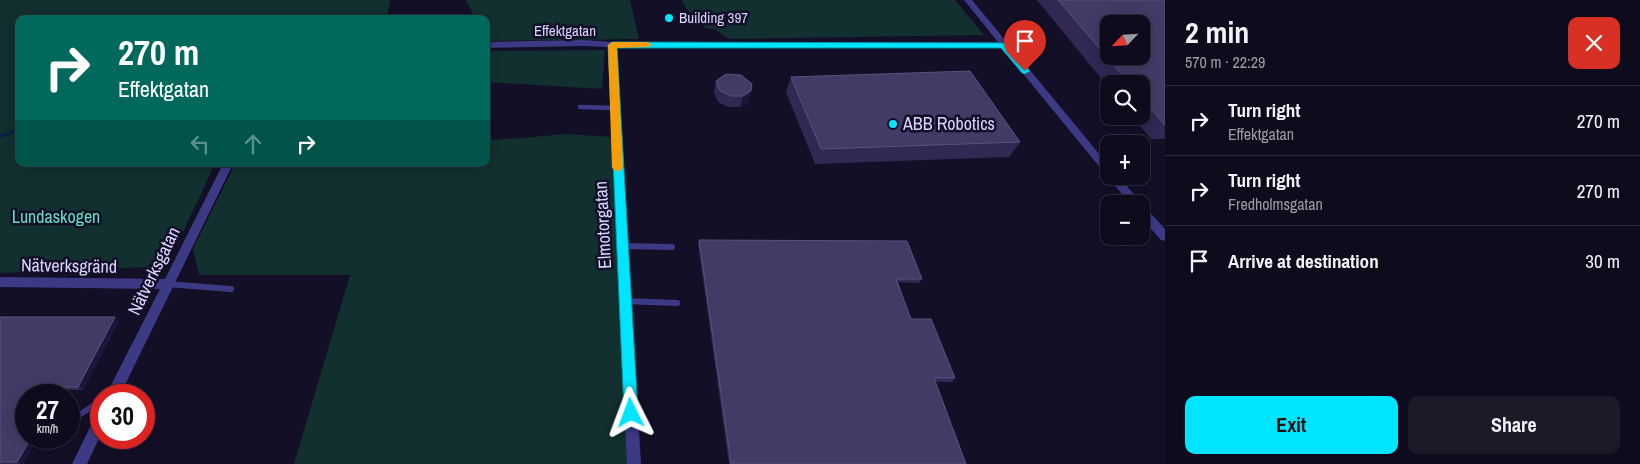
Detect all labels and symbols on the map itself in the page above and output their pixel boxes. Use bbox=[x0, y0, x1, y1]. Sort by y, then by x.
place label: Building 397 bbox=[679, 7, 748, 28]
marker: Building 397 bbox=[663, 12, 675, 24]
north arrow bbox=[1100, 15, 1150, 65]
street label: Effektgatan bbox=[534, 20, 596, 41]
pin bbox=[1004, 20, 1046, 71]
place label: ABB Robotics bbox=[902, 111, 995, 136]
marker: ABB Robotics bbox=[887, 118, 899, 130]
street label: Elmotorgatan bbox=[588, 181, 617, 270]
park label: Lundaskogen bbox=[12, 204, 100, 229]
street label: Nätverksgatan bbox=[121, 223, 186, 319]
street label: Nätverksgränd bbox=[21, 252, 117, 279]
speed limit sign: 30 bbox=[90, 384, 155, 449]
position arrow bbox=[604, 386, 656, 438]

